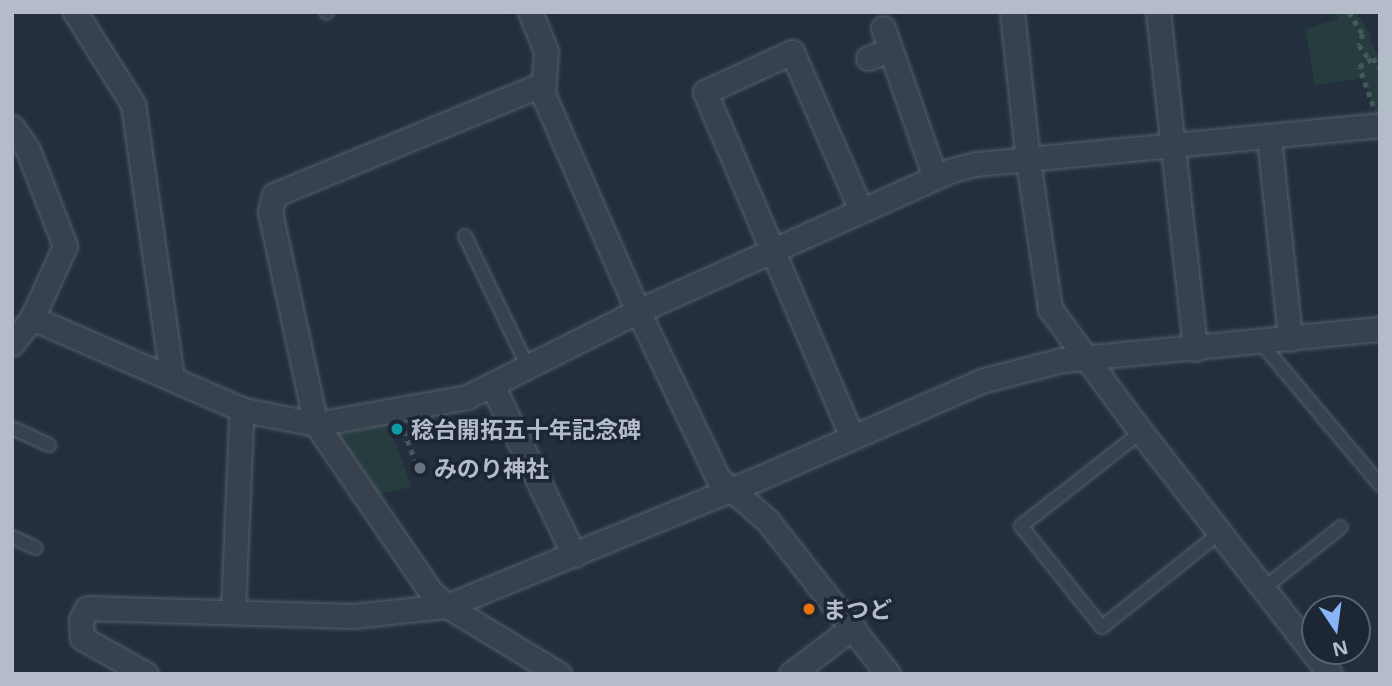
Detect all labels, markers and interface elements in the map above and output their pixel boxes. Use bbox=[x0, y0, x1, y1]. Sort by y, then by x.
place label: 稔台開拓五十年記念碑 bbox=[411, 415, 641, 443]
marker: 稔台開拓五十年記念碑 bbox=[389, 421, 405, 437]
place label: みのり神社 bbox=[434, 454, 549, 482]
marker: みのり神社 bbox=[412, 460, 428, 476]
place label: まつど bbox=[823, 595, 892, 623]
north arrow bbox=[1301, 595, 1371, 665]
marker: まつど bbox=[801, 601, 817, 617]
text: N bbox=[1330, 634, 1351, 663]

